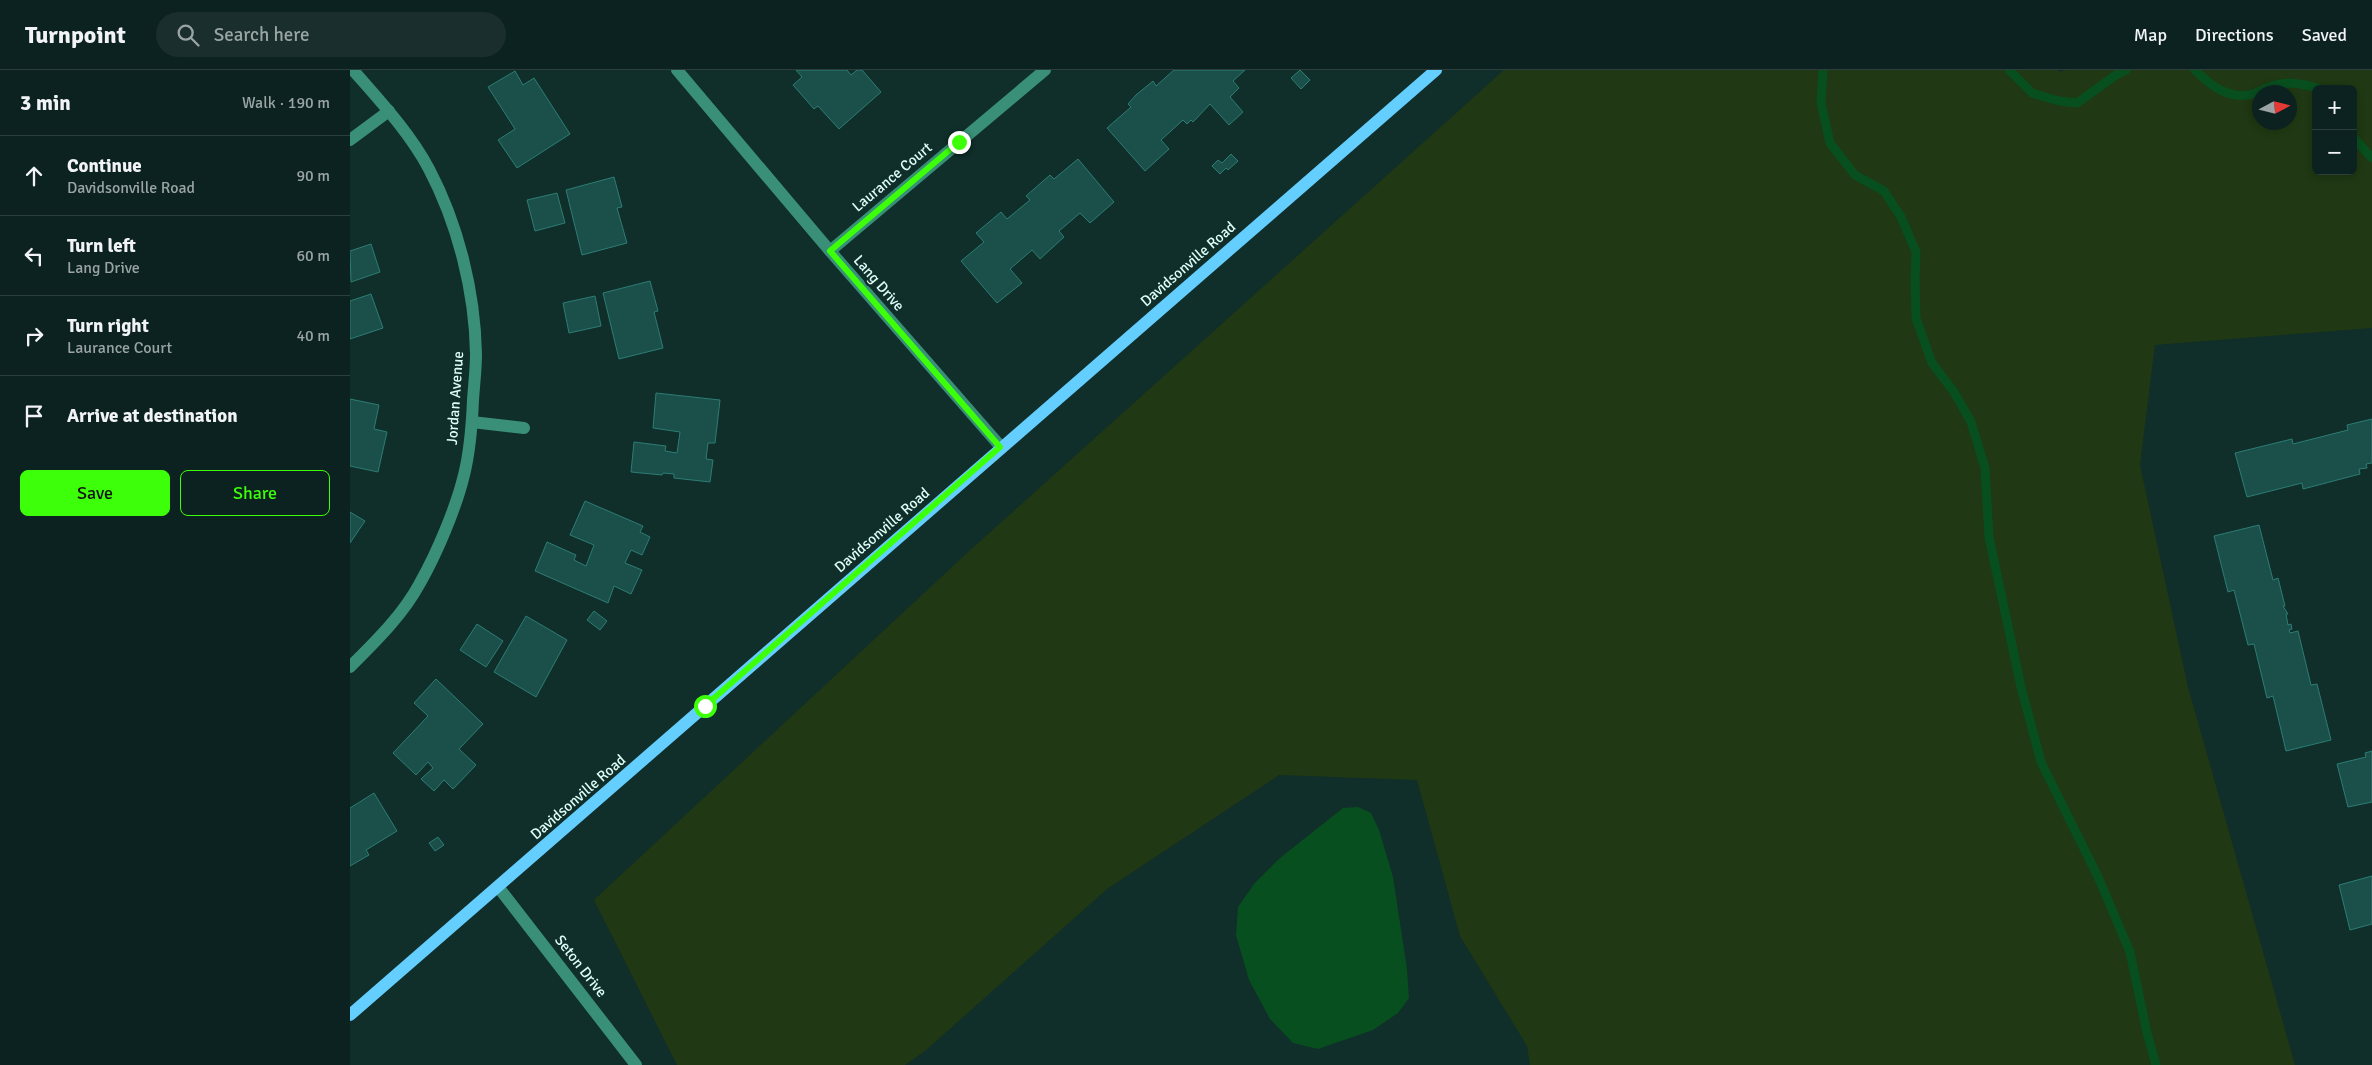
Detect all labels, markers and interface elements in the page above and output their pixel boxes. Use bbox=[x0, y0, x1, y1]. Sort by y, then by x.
search box bbox=[156, 12, 506, 57]
text: Turnpoint bbox=[25, 20, 126, 50]
icon: search bbox=[174, 21, 202, 49]
text: Search here bbox=[214, 23, 309, 47]
text: Map bbox=[2134, 24, 2167, 46]
text: Directions bbox=[2195, 24, 2274, 46]
text: Saved bbox=[2302, 24, 2347, 46]
north arrow bbox=[2252, 85, 2297, 130]
map controls bbox=[2312, 85, 2357, 175]
button: + bbox=[2312, 85, 2357, 130]
text: 3 min bbox=[20, 90, 71, 116]
text: Walk · 190 m bbox=[242, 93, 330, 113]
button: − bbox=[2312, 130, 2357, 175]
route end bbox=[948, 131, 971, 154]
street label: Laurance Court bbox=[848, 138, 936, 216]
text: Continue bbox=[67, 154, 142, 178]
icon: ahead bbox=[20, 162, 48, 190]
text: 90 m bbox=[296, 166, 330, 186]
text: Davidsonville Road bbox=[67, 178, 195, 198]
street label: Davidsonville Road bbox=[1137, 218, 1239, 310]
text: Turn left bbox=[67, 234, 136, 258]
icon: left bbox=[20, 242, 48, 270]
text: 60 m bbox=[296, 246, 330, 266]
street label: Lang Drive bbox=[850, 251, 908, 315]
text: Lang Drive bbox=[67, 258, 140, 278]
text: Turn right bbox=[67, 314, 149, 338]
icon: right bbox=[20, 322, 48, 350]
text: 40 m bbox=[296, 326, 330, 346]
text: Laurance Court bbox=[67, 338, 172, 358]
street label: Jordan Avenue bbox=[443, 351, 467, 445]
icon: arrive bbox=[20, 402, 48, 430]
text: Arrive at destination bbox=[67, 404, 238, 428]
button: Save bbox=[20, 470, 170, 516]
button: Share bbox=[180, 470, 330, 516]
street label: Davidsonville Road bbox=[831, 484, 933, 576]
route start bbox=[694, 695, 717, 718]
street label: Davidsonville Road bbox=[527, 751, 629, 843]
street label: Seton Drive bbox=[551, 931, 611, 1001]

